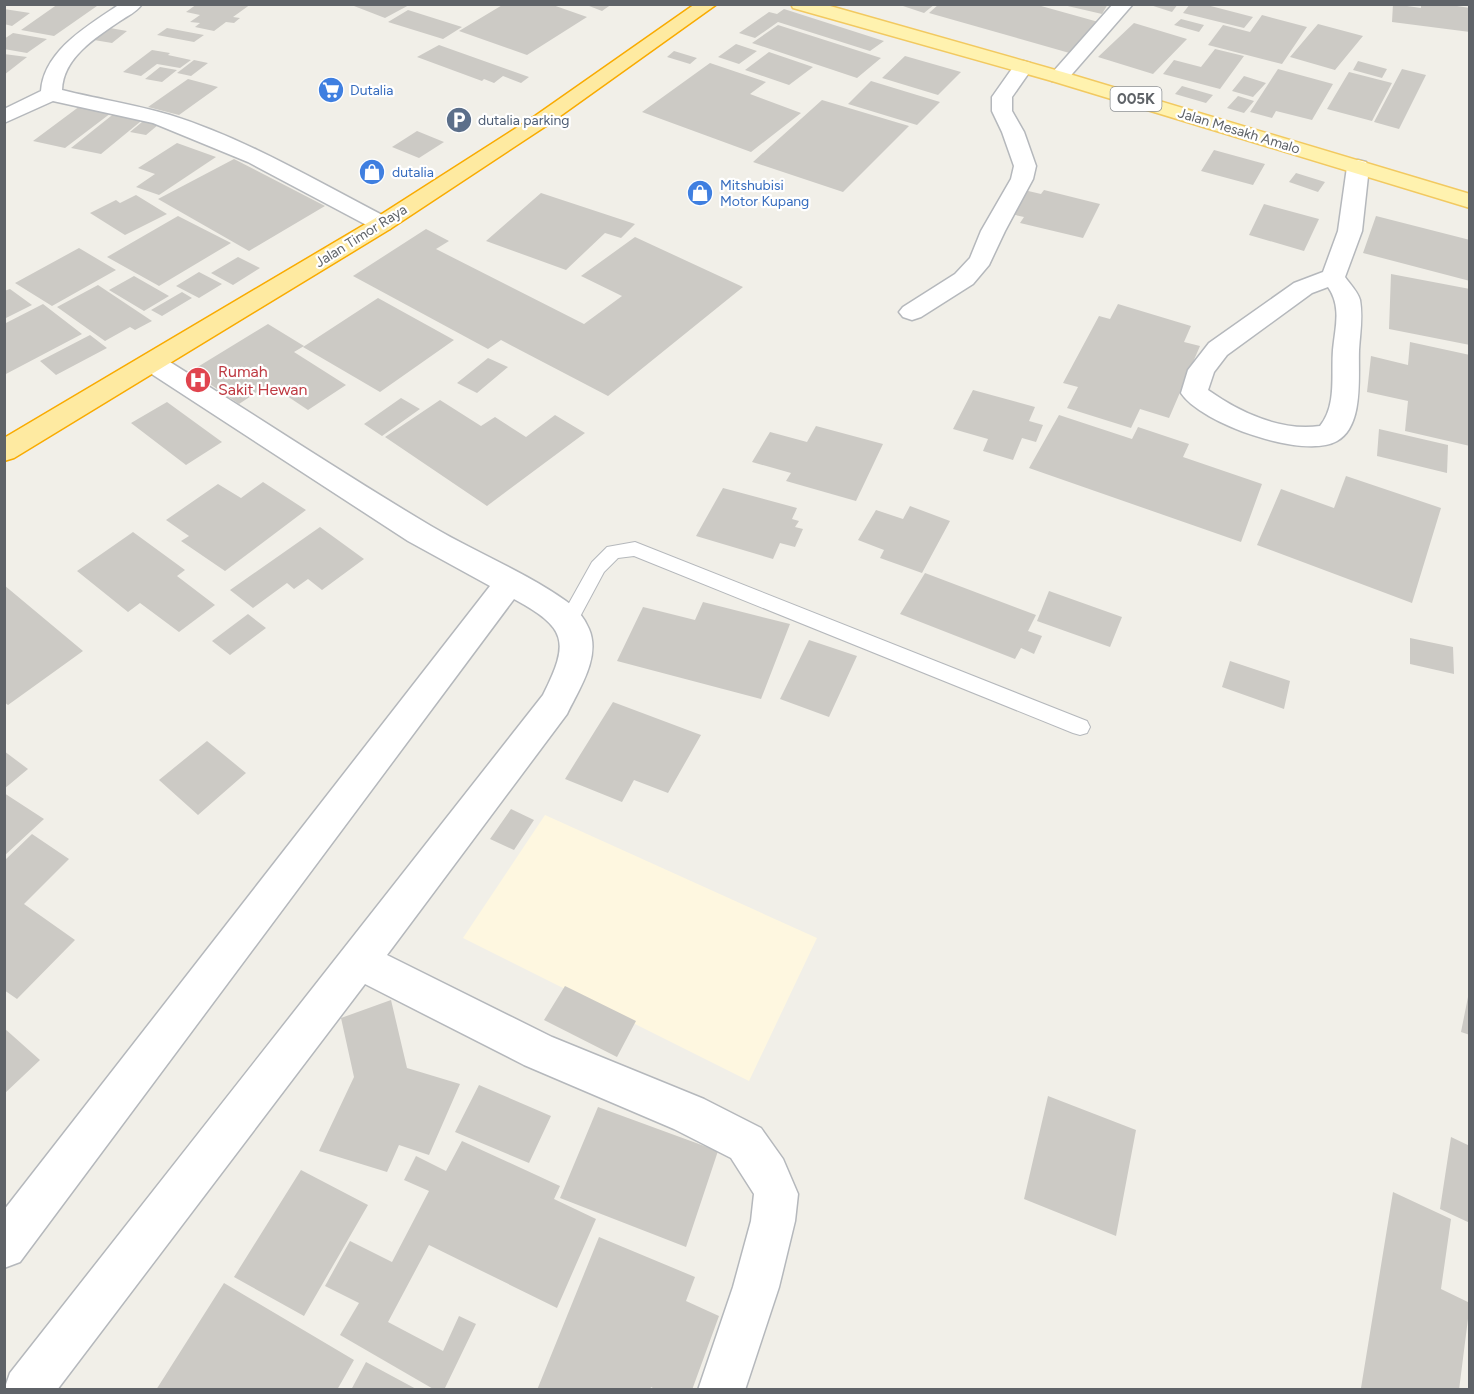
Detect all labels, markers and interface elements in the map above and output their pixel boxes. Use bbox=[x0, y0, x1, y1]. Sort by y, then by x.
supermarket icon: Dutalia bbox=[316, 75, 346, 105]
place label: Dutalia bbox=[350, 82, 393, 99]
road number: 005K bbox=[1110, 87, 1162, 111]
street label: Jalan Mesakh Amalo bbox=[1176, 104, 1302, 158]
parking icon: dutalia parking bbox=[444, 105, 474, 135]
place label: dutalia parking bbox=[478, 112, 570, 129]
shop icon: dutalia bbox=[357, 157, 387, 187]
place label: dutalia bbox=[392, 164, 434, 181]
place label: Mitshubisi Motor Kupang bbox=[720, 177, 809, 210]
shop icon: Mitshubisi Motor Kupang bbox=[685, 178, 715, 208]
street label: Jalan Timor Raya bbox=[312, 201, 410, 271]
place label: Rumah Sakit Hewan bbox=[218, 362, 308, 399]
hospital icon: Rumah Sakit Hewan bbox=[183, 365, 213, 395]

